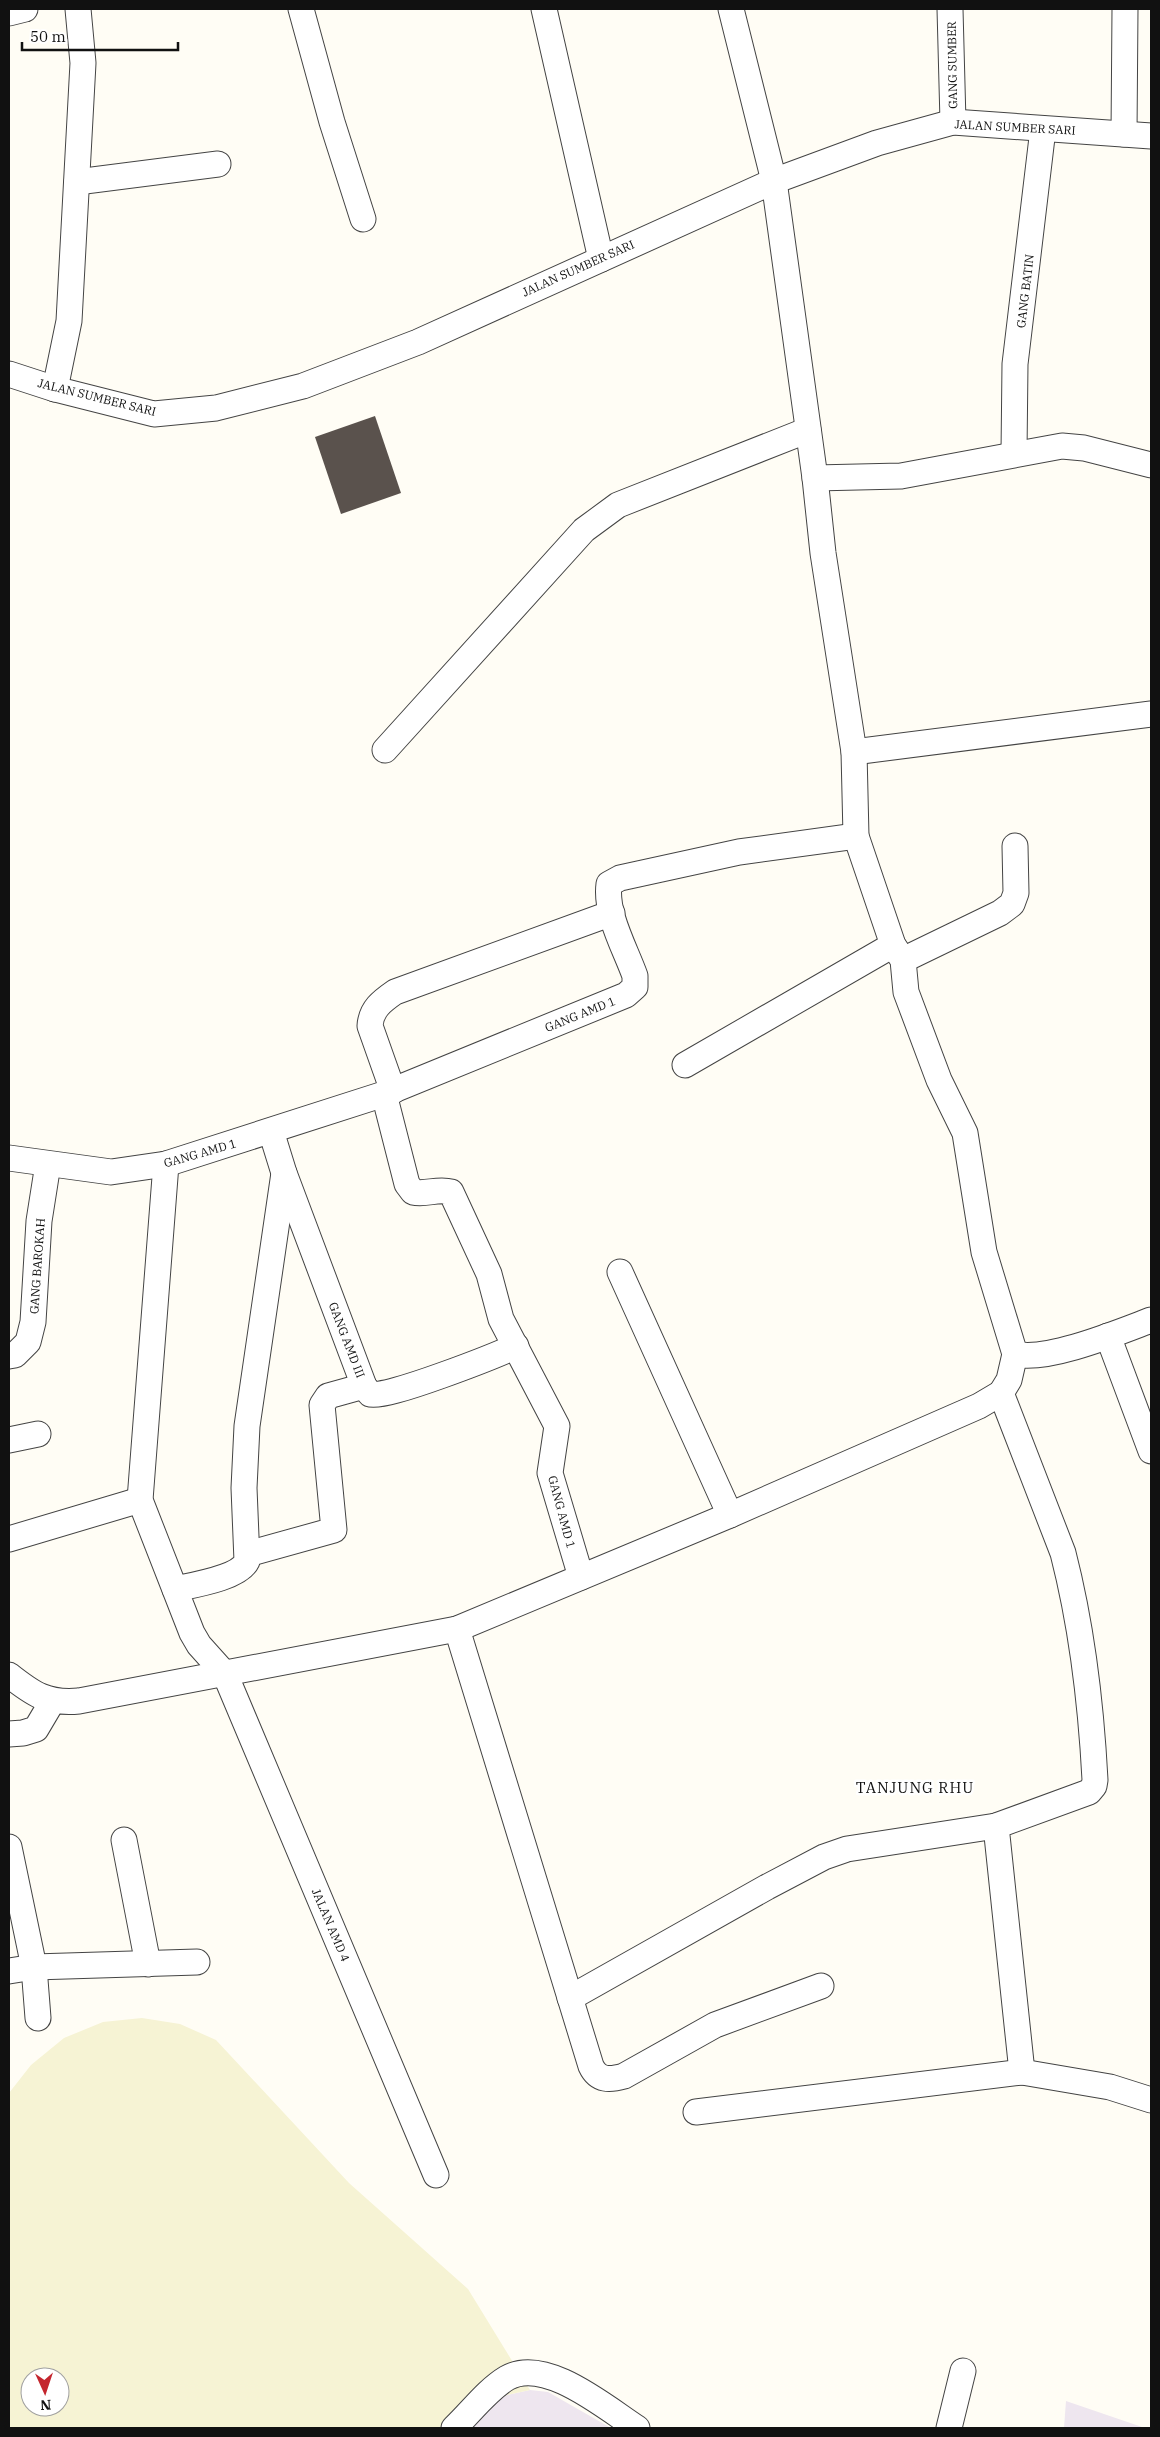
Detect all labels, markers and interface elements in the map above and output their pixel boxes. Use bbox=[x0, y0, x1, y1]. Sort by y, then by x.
scale bar bbox=[22, 20, 179, 52]
street label: GANG SUMBER bbox=[944, 21, 960, 109]
text: 50 m bbox=[30, 27, 66, 46]
street label: JALAN SUMBER SARI bbox=[954, 116, 1076, 138]
street label: JALAN SUMBER SARI bbox=[520, 236, 636, 300]
street label: GANG BATIN bbox=[1013, 253, 1037, 329]
street label: JALAN SUMBER SARI bbox=[36, 375, 158, 419]
street label: GANG AMD 1 bbox=[543, 993, 617, 1035]
street label: GANG AMD 1 bbox=[162, 1135, 238, 1171]
street label: GANG BAROKAH bbox=[26, 1217, 48, 1315]
street label: GANG AMD III bbox=[326, 1300, 368, 1380]
street label: GANG AMD 1 bbox=[545, 1474, 579, 1550]
district label: TANJUNG RHU bbox=[856, 1778, 974, 1797]
street label: JALAN AMD 4 bbox=[309, 1886, 353, 1964]
north arrow bbox=[20, 2367, 70, 2417]
text: N bbox=[40, 2396, 52, 2414]

